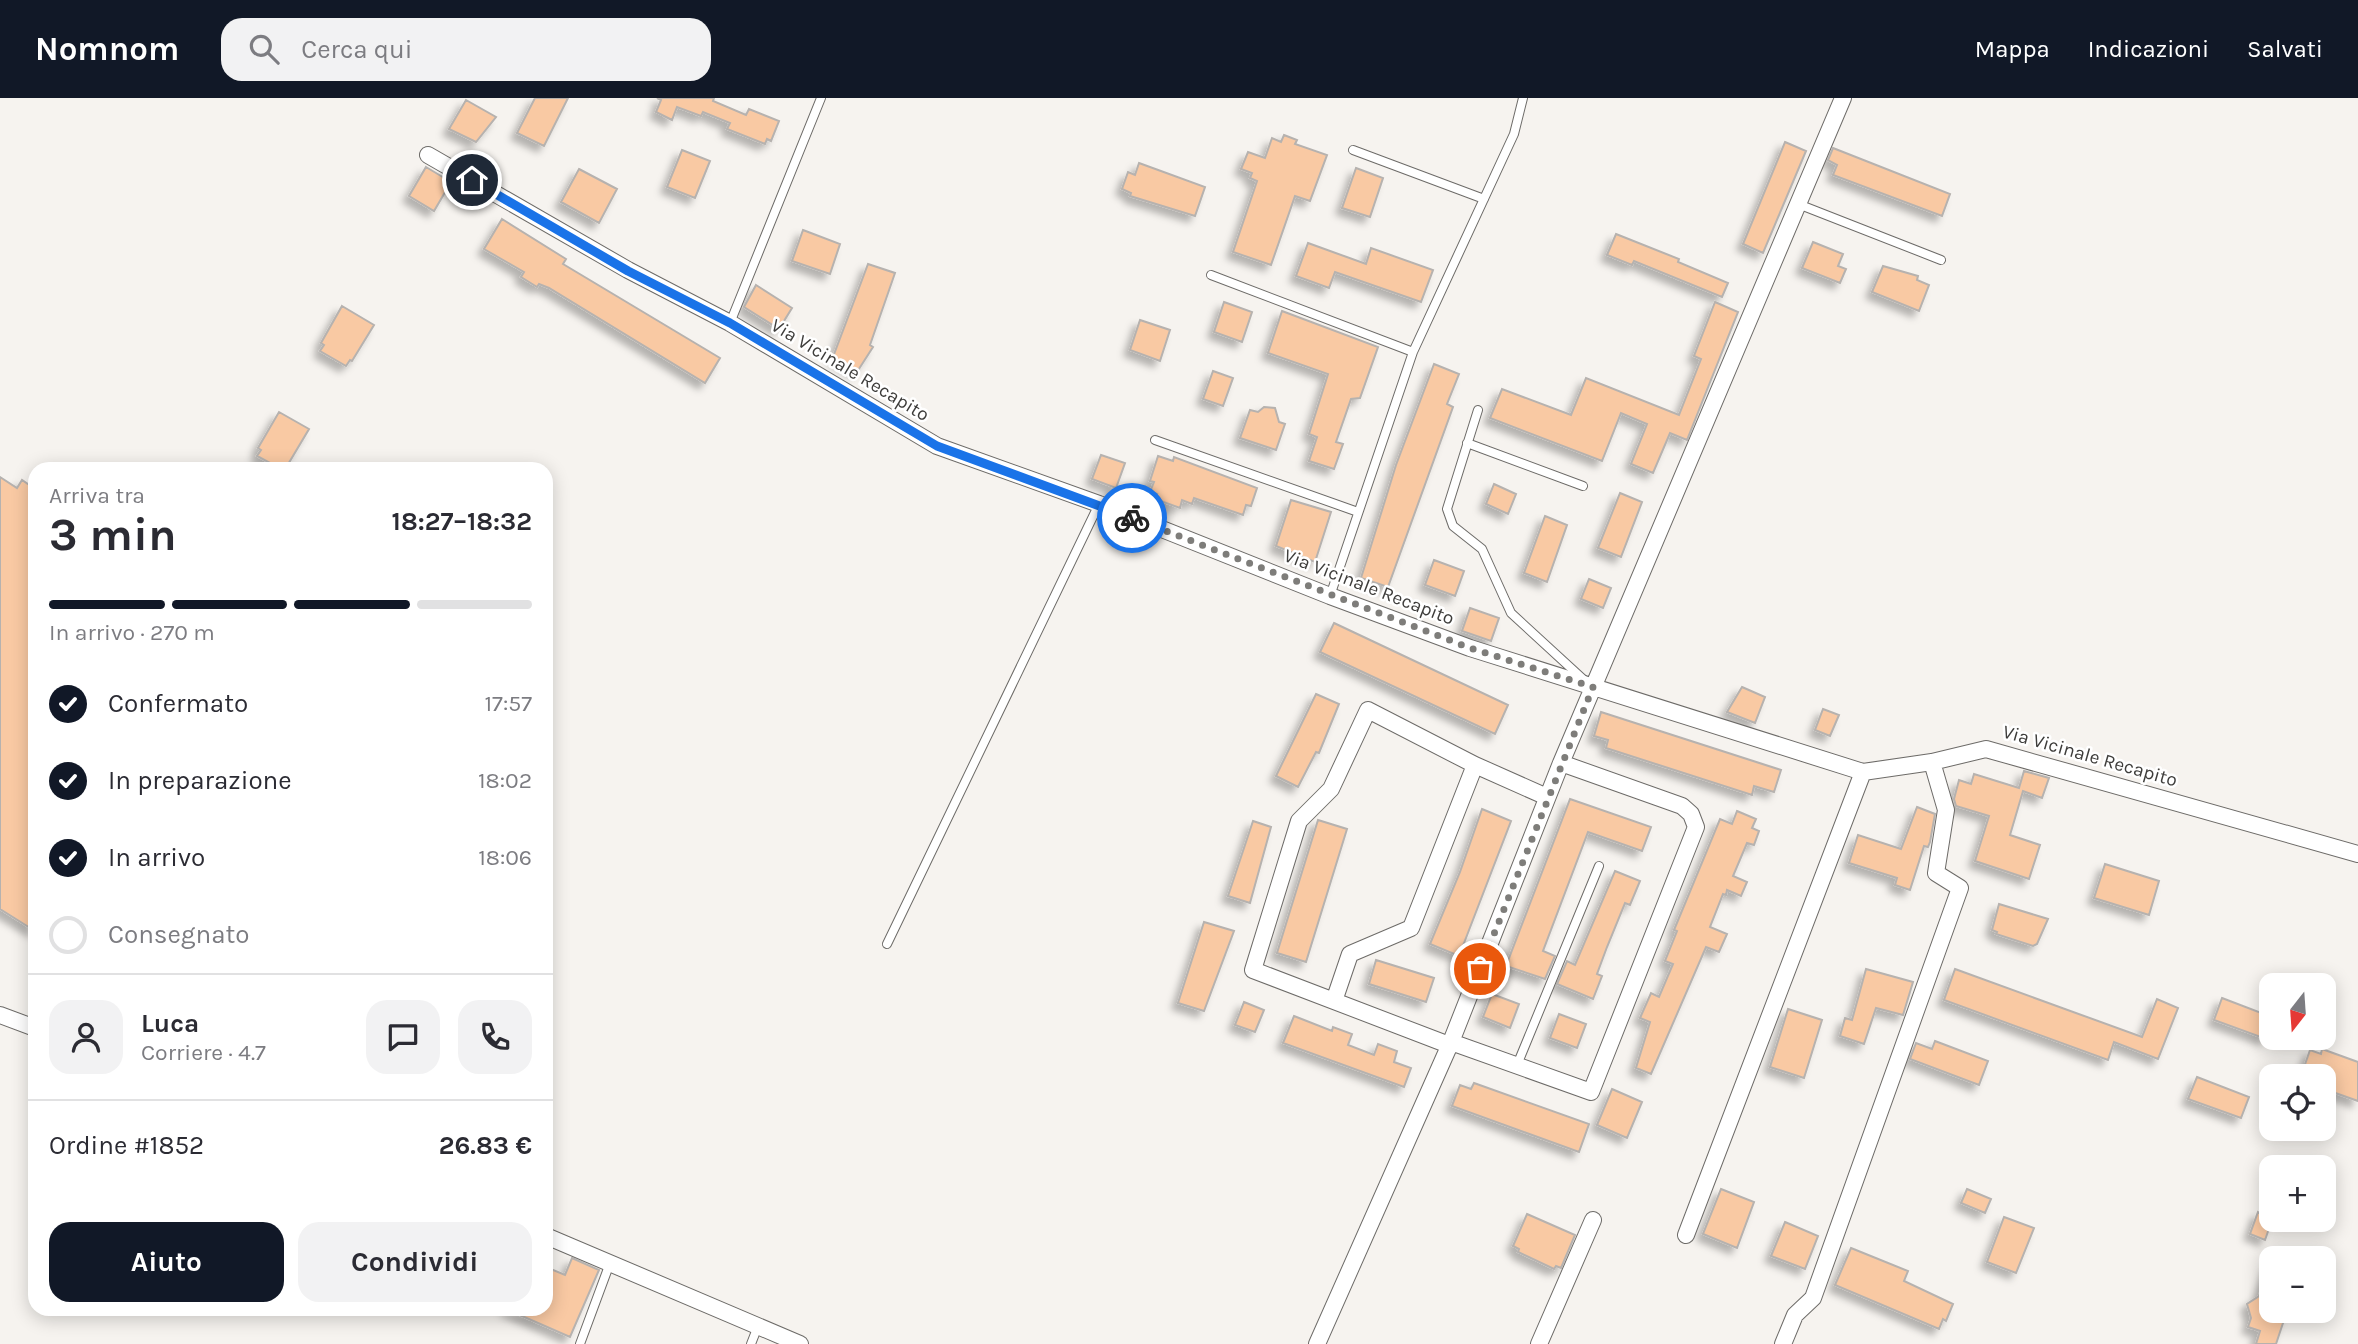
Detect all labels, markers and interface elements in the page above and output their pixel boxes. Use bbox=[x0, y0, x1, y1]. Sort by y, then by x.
search box bbox=[221, 18, 711, 81]
text: Nomnom bbox=[35, 30, 179, 68]
icon: search bbox=[245, 30, 283, 68]
text: Cerca qui bbox=[301, 34, 413, 65]
text: Mappa bbox=[1975, 35, 2050, 63]
text: Indicazioni bbox=[2088, 35, 2209, 63]
text: Salvati bbox=[2247, 35, 2323, 63]
pin bbox=[442, 150, 502, 210]
icon: home bbox=[453, 161, 491, 199]
street label: Via Vicinale Recapito bbox=[767, 314, 933, 426]
text: Arriva tra bbox=[49, 482, 145, 509]
courier bbox=[1097, 483, 1167, 553]
icon: bike bbox=[1113, 499, 1151, 537]
text: 18:27–18:32 bbox=[392, 506, 532, 537]
text: 3 min bbox=[49, 508, 177, 562]
street label: Via Vicinale Recapito bbox=[1281, 544, 1457, 630]
text: In arrivo · 270 m bbox=[49, 619, 215, 646]
icon: check bbox=[49, 685, 87, 723]
text: Confermato bbox=[108, 688, 248, 719]
text: 17:57 bbox=[485, 690, 532, 717]
street label: Via Vicinale Recapito bbox=[2000, 721, 2180, 791]
icon: check bbox=[49, 762, 87, 800]
text: In preparazione bbox=[108, 765, 292, 796]
text: 18:02 bbox=[478, 767, 532, 794]
icon: check bbox=[49, 839, 87, 877]
text: In arrivo bbox=[108, 842, 205, 873]
text: 18:06 bbox=[478, 844, 532, 871]
text: Consegnato bbox=[108, 919, 250, 950]
pin bbox=[1450, 939, 1510, 999]
icon: bag bbox=[1461, 950, 1499, 988]
north arrow bbox=[2259, 973, 2336, 1050]
map controls bbox=[2259, 973, 2336, 1323]
button: person bbox=[49, 1000, 123, 1074]
button: chat bbox=[366, 1000, 440, 1074]
button: phone bbox=[458, 1000, 532, 1074]
text: Luca bbox=[141, 1008, 199, 1039]
text: Corriere · 4.7 bbox=[141, 1039, 266, 1066]
button: locate bbox=[2259, 1064, 2336, 1141]
text: Ordine #1852 bbox=[49, 1130, 204, 1161]
text: 26.83 € bbox=[439, 1130, 532, 1161]
button: + bbox=[2259, 1155, 2336, 1232]
button: Aiuto bbox=[49, 1222, 284, 1302]
button: Condividi bbox=[298, 1222, 532, 1302]
button: − bbox=[2259, 1246, 2336, 1323]

